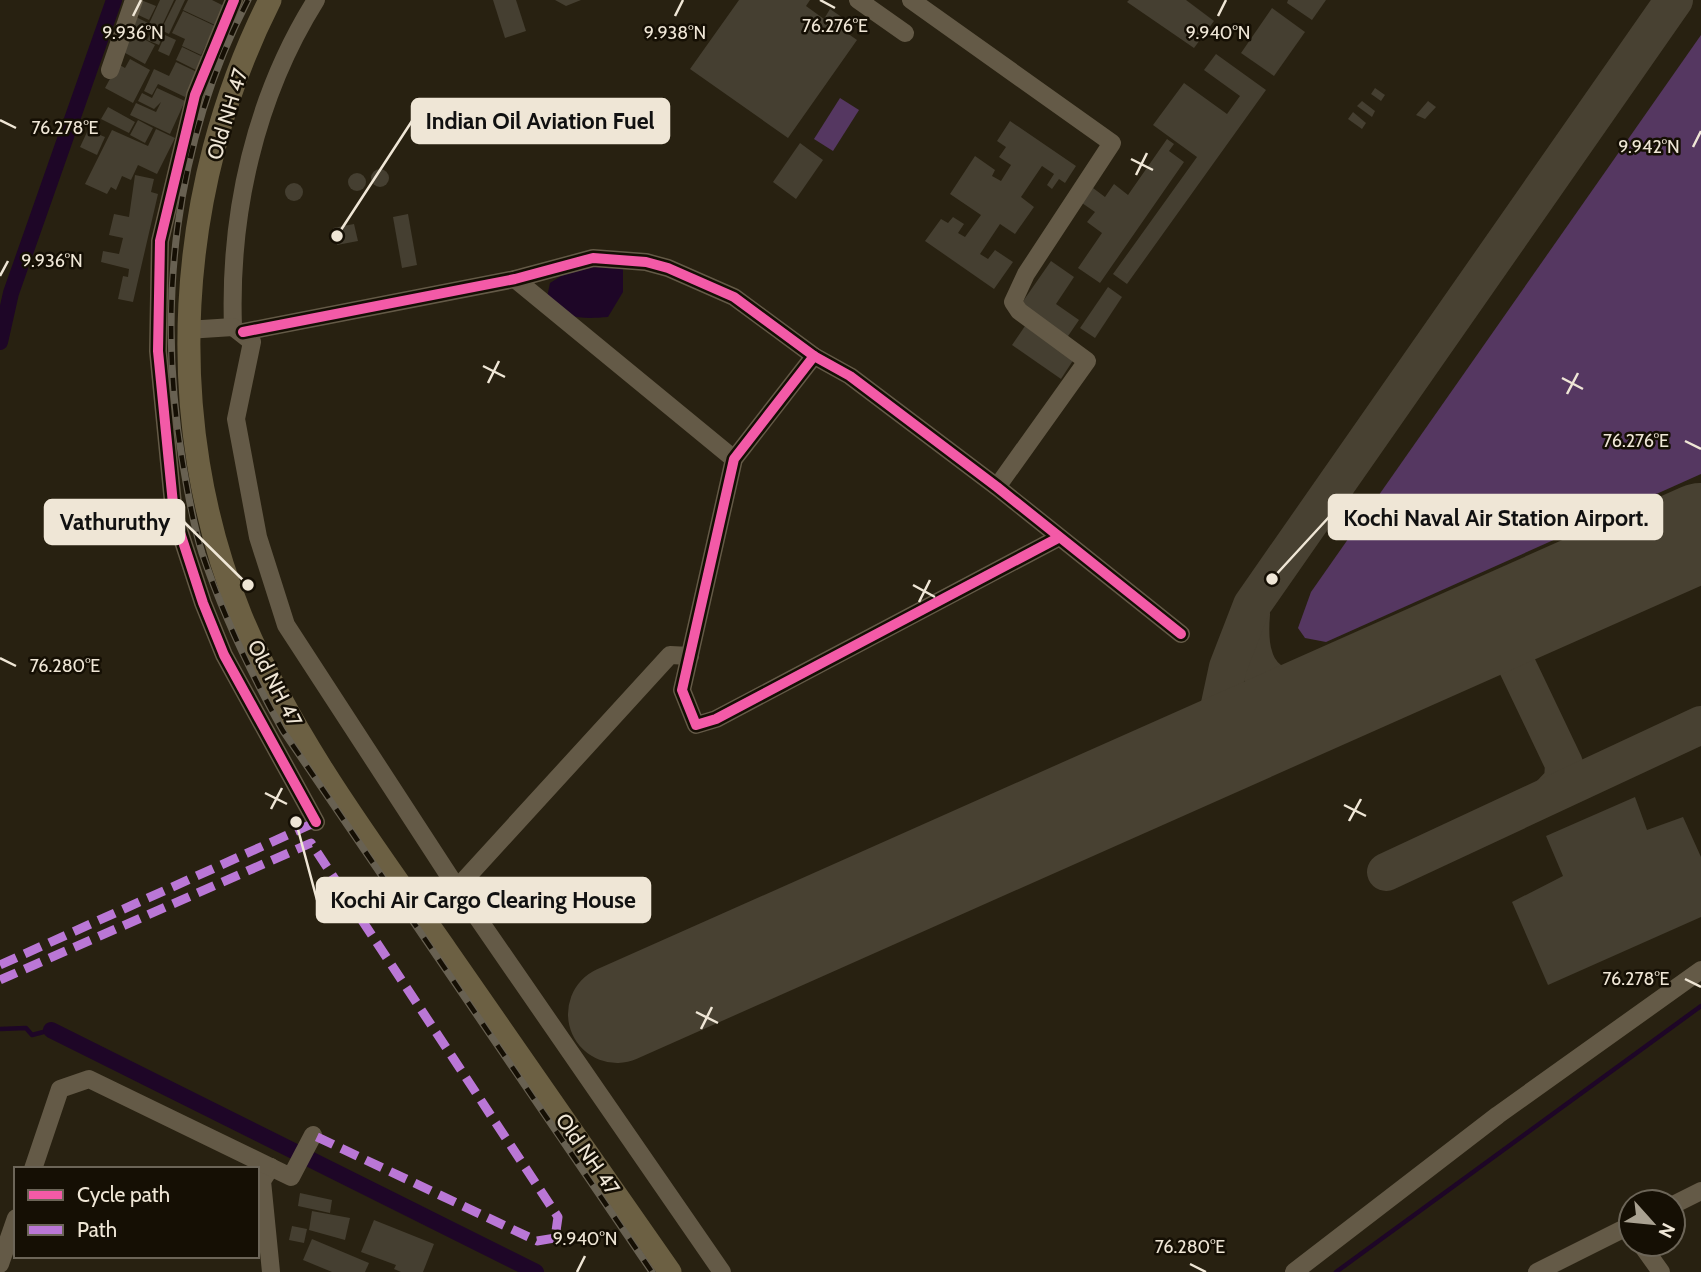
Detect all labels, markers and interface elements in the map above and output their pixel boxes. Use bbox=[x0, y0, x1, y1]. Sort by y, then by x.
text: 76.276°E bbox=[802, 15, 868, 37]
text: 9.936°N bbox=[102, 22, 164, 44]
text: 9.938°N bbox=[644, 22, 706, 44]
text: 9.940°N bbox=[1186, 22, 1250, 44]
street label: Old NH 47 bbox=[201, 65, 253, 163]
callout: Indian Oil Aviation Fuel bbox=[412, 99, 669, 143]
text: Indian Oil Aviation Fuel bbox=[425, 107, 655, 135]
text: 76.278°E bbox=[31, 117, 99, 139]
text: 9.942°N bbox=[1618, 136, 1680, 158]
text: 9.936°N bbox=[21, 250, 83, 272]
text: 76.276°E bbox=[1603, 430, 1669, 452]
callout: Kochi Naval Air Station Airport. bbox=[1329, 495, 1662, 539]
callout: Vathuruthy bbox=[45, 500, 184, 544]
text: Kochi Naval Air Station Airport. bbox=[1343, 504, 1649, 532]
text: Vathuruthy bbox=[60, 508, 171, 536]
street label: Old NH 47 bbox=[242, 635, 308, 731]
text: 76.280°E bbox=[30, 655, 100, 677]
callout: Kochi Air Cargo Clearing House bbox=[317, 878, 650, 922]
text: Kochi Air Cargo Clearing House bbox=[330, 886, 636, 914]
text: 76.278°E bbox=[1602, 968, 1670, 990]
street label: Old NH 47 bbox=[551, 1108, 626, 1200]
legend bbox=[14, 1167, 259, 1258]
text: Cycle path bbox=[77, 1182, 170, 1207]
north arrow bbox=[1617, 1188, 1687, 1258]
text: Path bbox=[77, 1217, 117, 1242]
text: N bbox=[1653, 1219, 1680, 1242]
text: 9.940°N bbox=[553, 1228, 617, 1250]
text: 76.280°E bbox=[1155, 1236, 1225, 1258]

